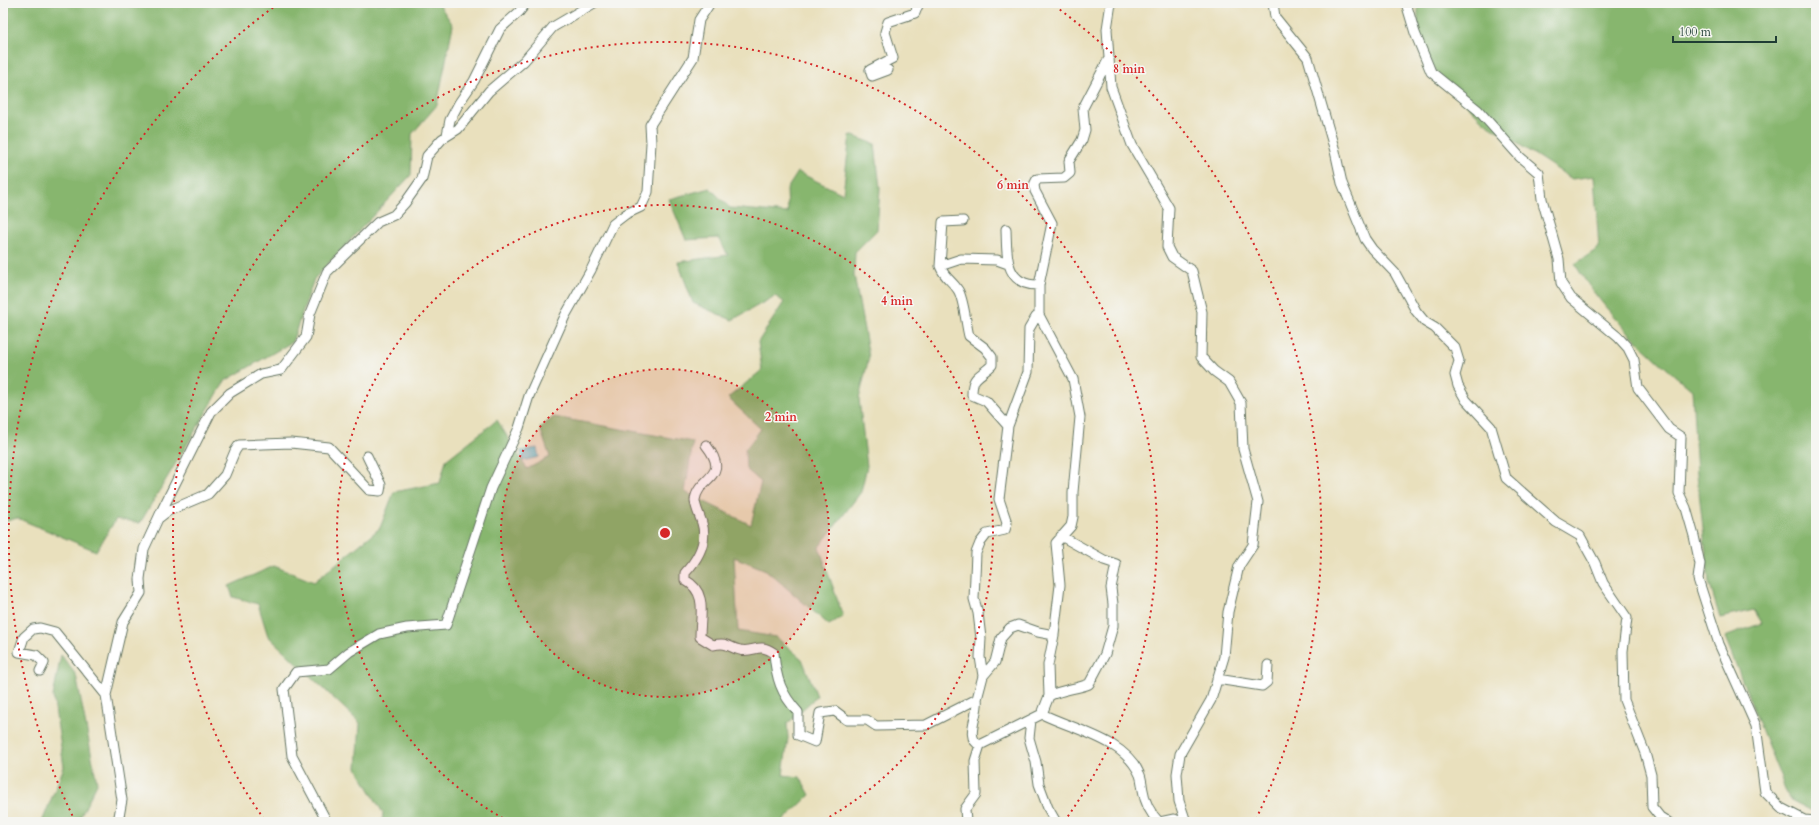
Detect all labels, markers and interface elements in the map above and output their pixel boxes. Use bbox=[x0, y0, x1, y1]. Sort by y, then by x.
scale bar bbox=[1673, 18, 1776, 44]
text: 100 m bbox=[1679, 24, 1712, 40]
text: 8 min bbox=[1113, 61, 1145, 77]
text: 6 min bbox=[997, 177, 1029, 193]
text: 4 min bbox=[881, 293, 913, 309]
text: 2 min bbox=[765, 409, 797, 425]
centre of rings bbox=[658, 526, 672, 540]

